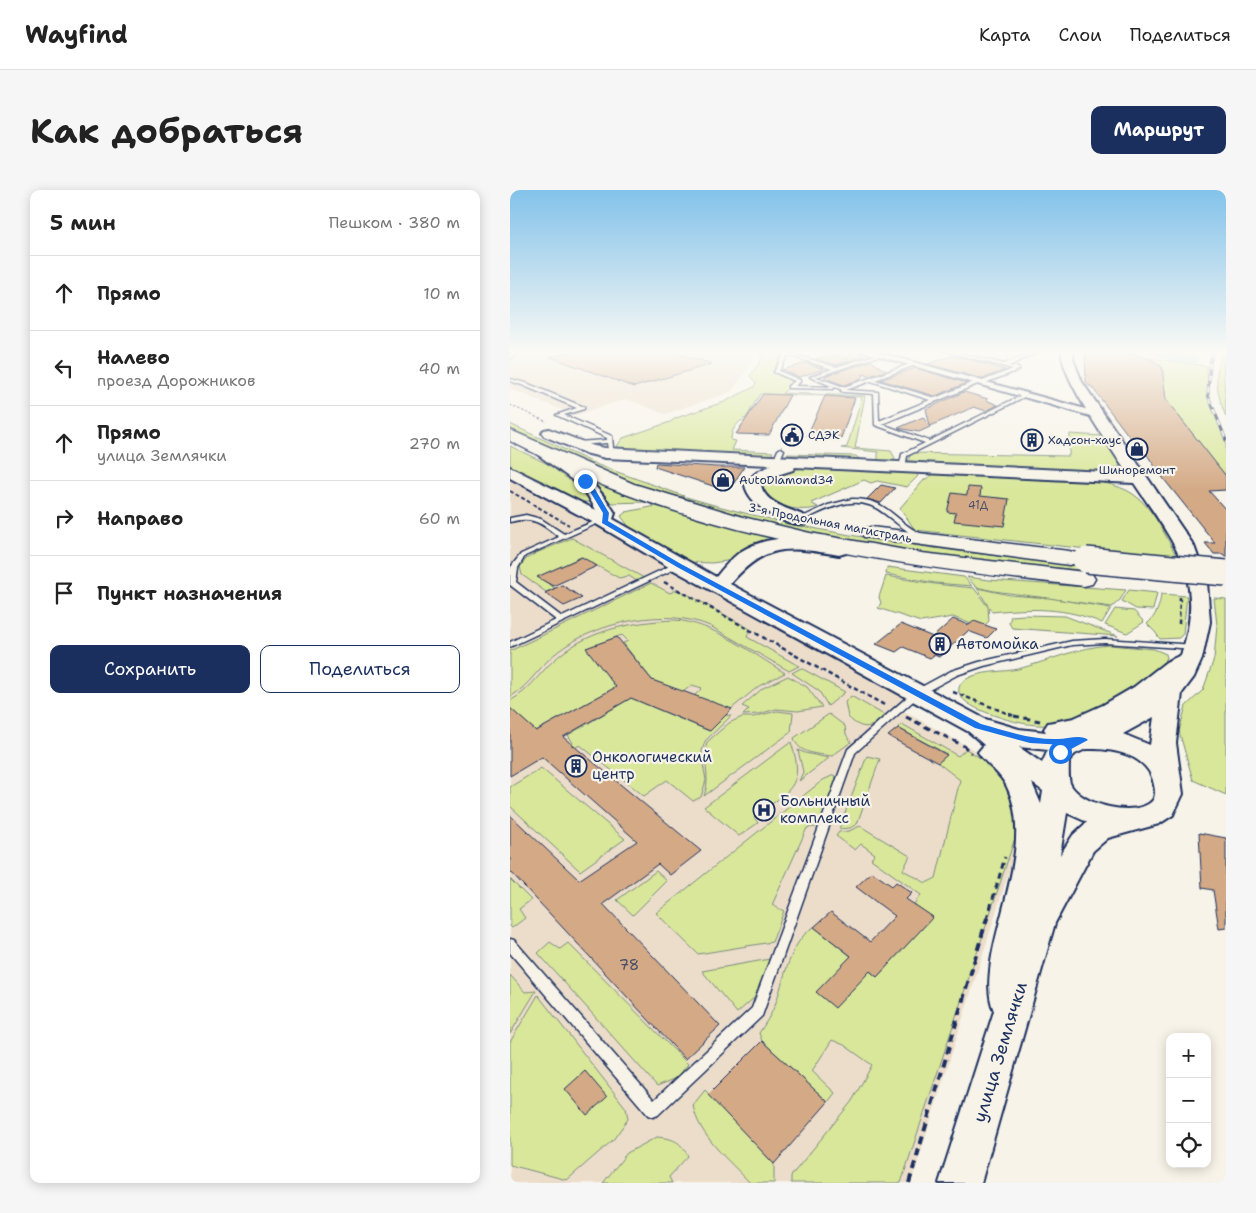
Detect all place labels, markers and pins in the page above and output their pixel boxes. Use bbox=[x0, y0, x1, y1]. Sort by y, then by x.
public building icon: СДЭК bbox=[780, 423, 804, 447]
place label: СДЭК bbox=[808, 427, 840, 443]
building icon: Хадсон-хаус bbox=[1020, 428, 1044, 452]
place label: Хадсон-хаус bbox=[1048, 432, 1121, 448]
shop icon: Шиноремонт bbox=[1125, 437, 1149, 461]
place label: Шиноремонт bbox=[1099, 462, 1176, 478]
shop icon: AutoDiamond34 bbox=[711, 468, 735, 492]
place label: AutoDiamond34 bbox=[739, 472, 834, 488]
building icon: Автомойка bbox=[928, 632, 952, 656]
place label: Автомойка bbox=[956, 634, 1039, 654]
place label: Онкологический центр bbox=[592, 747, 712, 784]
building icon: Онкологический центр bbox=[564, 754, 588, 778]
place label: Больничный комплекс bbox=[780, 791, 870, 828]
hospital icon: Больничный комплекс bbox=[752, 798, 776, 822]

